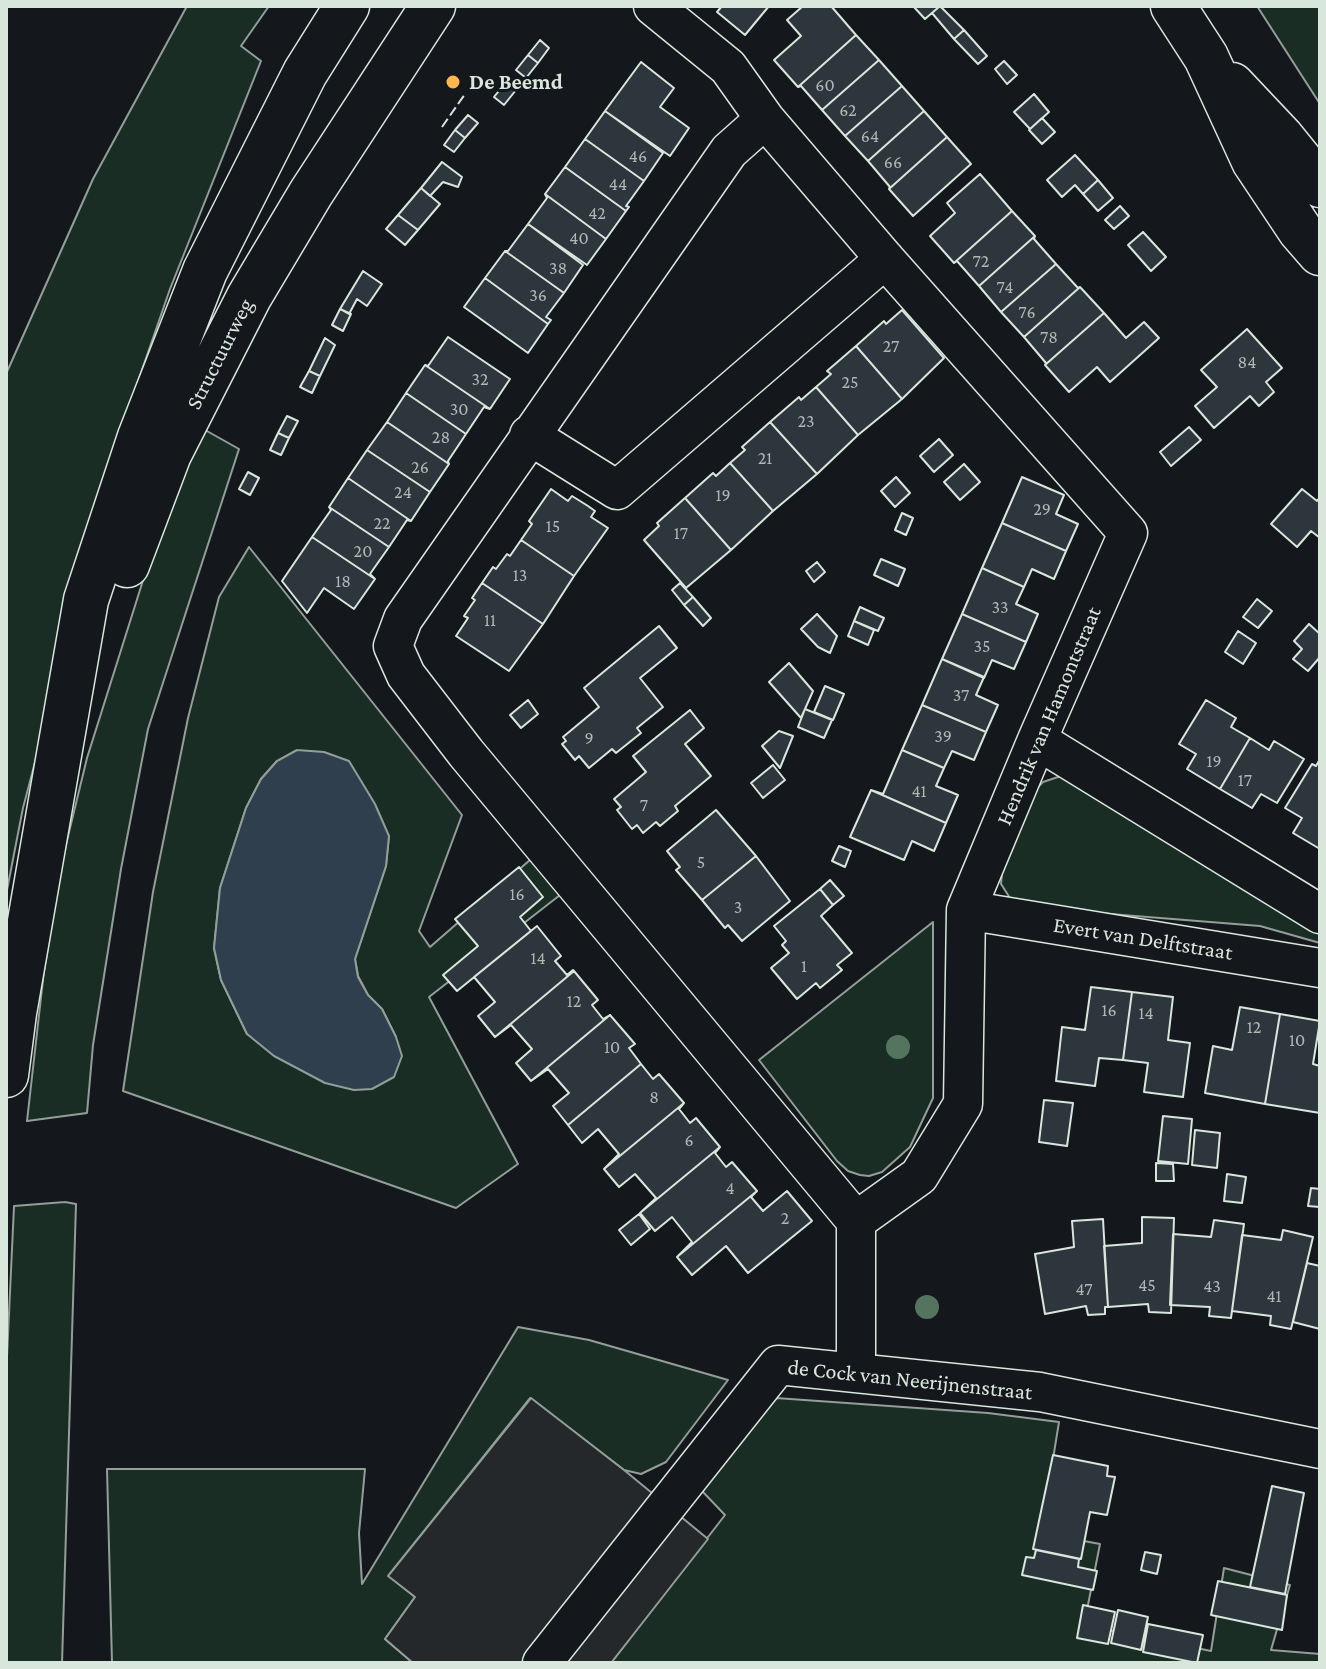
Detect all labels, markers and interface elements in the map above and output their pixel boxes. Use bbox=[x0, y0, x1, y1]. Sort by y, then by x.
place label: De Beemd bbox=[469, 69, 563, 95]
marker: De Beemd bbox=[444, 73, 462, 91]
house number: 60 bbox=[815, 74, 835, 96]
house number: 62 bbox=[839, 99, 857, 121]
house number: 64 bbox=[861, 125, 879, 147]
house number: 46 bbox=[629, 145, 647, 167]
house number: 66 bbox=[884, 151, 902, 173]
house number: 44 bbox=[609, 173, 627, 195]
house number: 42 bbox=[588, 202, 606, 224]
house number: 40 bbox=[569, 227, 589, 249]
house number: 72 bbox=[973, 250, 989, 272]
house number: 38 bbox=[549, 257, 567, 279]
house number: 74 bbox=[997, 276, 1013, 298]
house number: 36 bbox=[529, 284, 547, 306]
street label: Structuurweg bbox=[181, 294, 259, 414]
house number: 76 bbox=[1018, 301, 1036, 323]
house number: 78 bbox=[1040, 326, 1058, 348]
house number: 27 bbox=[883, 335, 899, 357]
house number: 84 bbox=[1238, 351, 1256, 373]
house number: 32 bbox=[471, 368, 489, 390]
house number: 25 bbox=[841, 371, 859, 393]
house number: 30 bbox=[450, 398, 468, 420]
house number: 23 bbox=[797, 410, 815, 432]
house number: 28 bbox=[432, 426, 450, 448]
house number: 21 bbox=[758, 447, 772, 469]
house number: 26 bbox=[411, 456, 429, 478]
house number: 24 bbox=[394, 481, 412, 503]
house number: 19 bbox=[715, 484, 731, 506]
house number: 29 bbox=[1033, 498, 1051, 520]
house number: 22 bbox=[373, 512, 391, 534]
house number: 15 bbox=[546, 515, 560, 537]
house number: 17 bbox=[674, 522, 688, 544]
house number: 20 bbox=[354, 540, 372, 562]
house number: 13 bbox=[513, 564, 527, 586]
house number: 18 bbox=[335, 570, 351, 592]
house number: 33 bbox=[992, 596, 1008, 618]
street label: Hendrik van Hamontstraat bbox=[991, 603, 1107, 829]
house number: 11 bbox=[484, 609, 496, 631]
house number: 35 bbox=[973, 635, 991, 657]
house number: 37 bbox=[953, 684, 969, 706]
house number: 39 bbox=[934, 725, 952, 747]
house number: 9 bbox=[584, 727, 594, 749]
house number: 19 bbox=[1206, 750, 1222, 772]
house number: 17 bbox=[1238, 769, 1252, 791]
house number: 41 bbox=[911, 780, 927, 802]
house number: 7 bbox=[640, 794, 648, 816]
house number: 5 bbox=[697, 851, 705, 873]
house number: 16 bbox=[509, 883, 525, 905]
house number: 3 bbox=[734, 896, 742, 918]
street label: Evert van Delftstraat bbox=[1052, 912, 1234, 966]
house number: 14 bbox=[530, 947, 546, 969]
house number: 1 bbox=[801, 955, 807, 977]
house number: 12 bbox=[567, 990, 581, 1012]
house number: 16 bbox=[1101, 999, 1117, 1021]
house number: 14 bbox=[1138, 1002, 1154, 1024]
house number: 12 bbox=[1247, 1016, 1261, 1038]
house number: 10 bbox=[1289, 1029, 1305, 1051]
house number: 10 bbox=[604, 1036, 620, 1058]
house number: 8 bbox=[649, 1086, 659, 1108]
house number: 6 bbox=[684, 1129, 694, 1151]
house number: 4 bbox=[725, 1177, 735, 1199]
house number: 2 bbox=[781, 1207, 789, 1229]
house number: 45 bbox=[1138, 1274, 1156, 1296]
house number: 43 bbox=[1203, 1275, 1221, 1297]
house number: 47 bbox=[1075, 1278, 1093, 1300]
house number: 41 bbox=[1266, 1285, 1282, 1307]
street label: de Cock van Neerijnenstraat bbox=[786, 1354, 1034, 1406]

